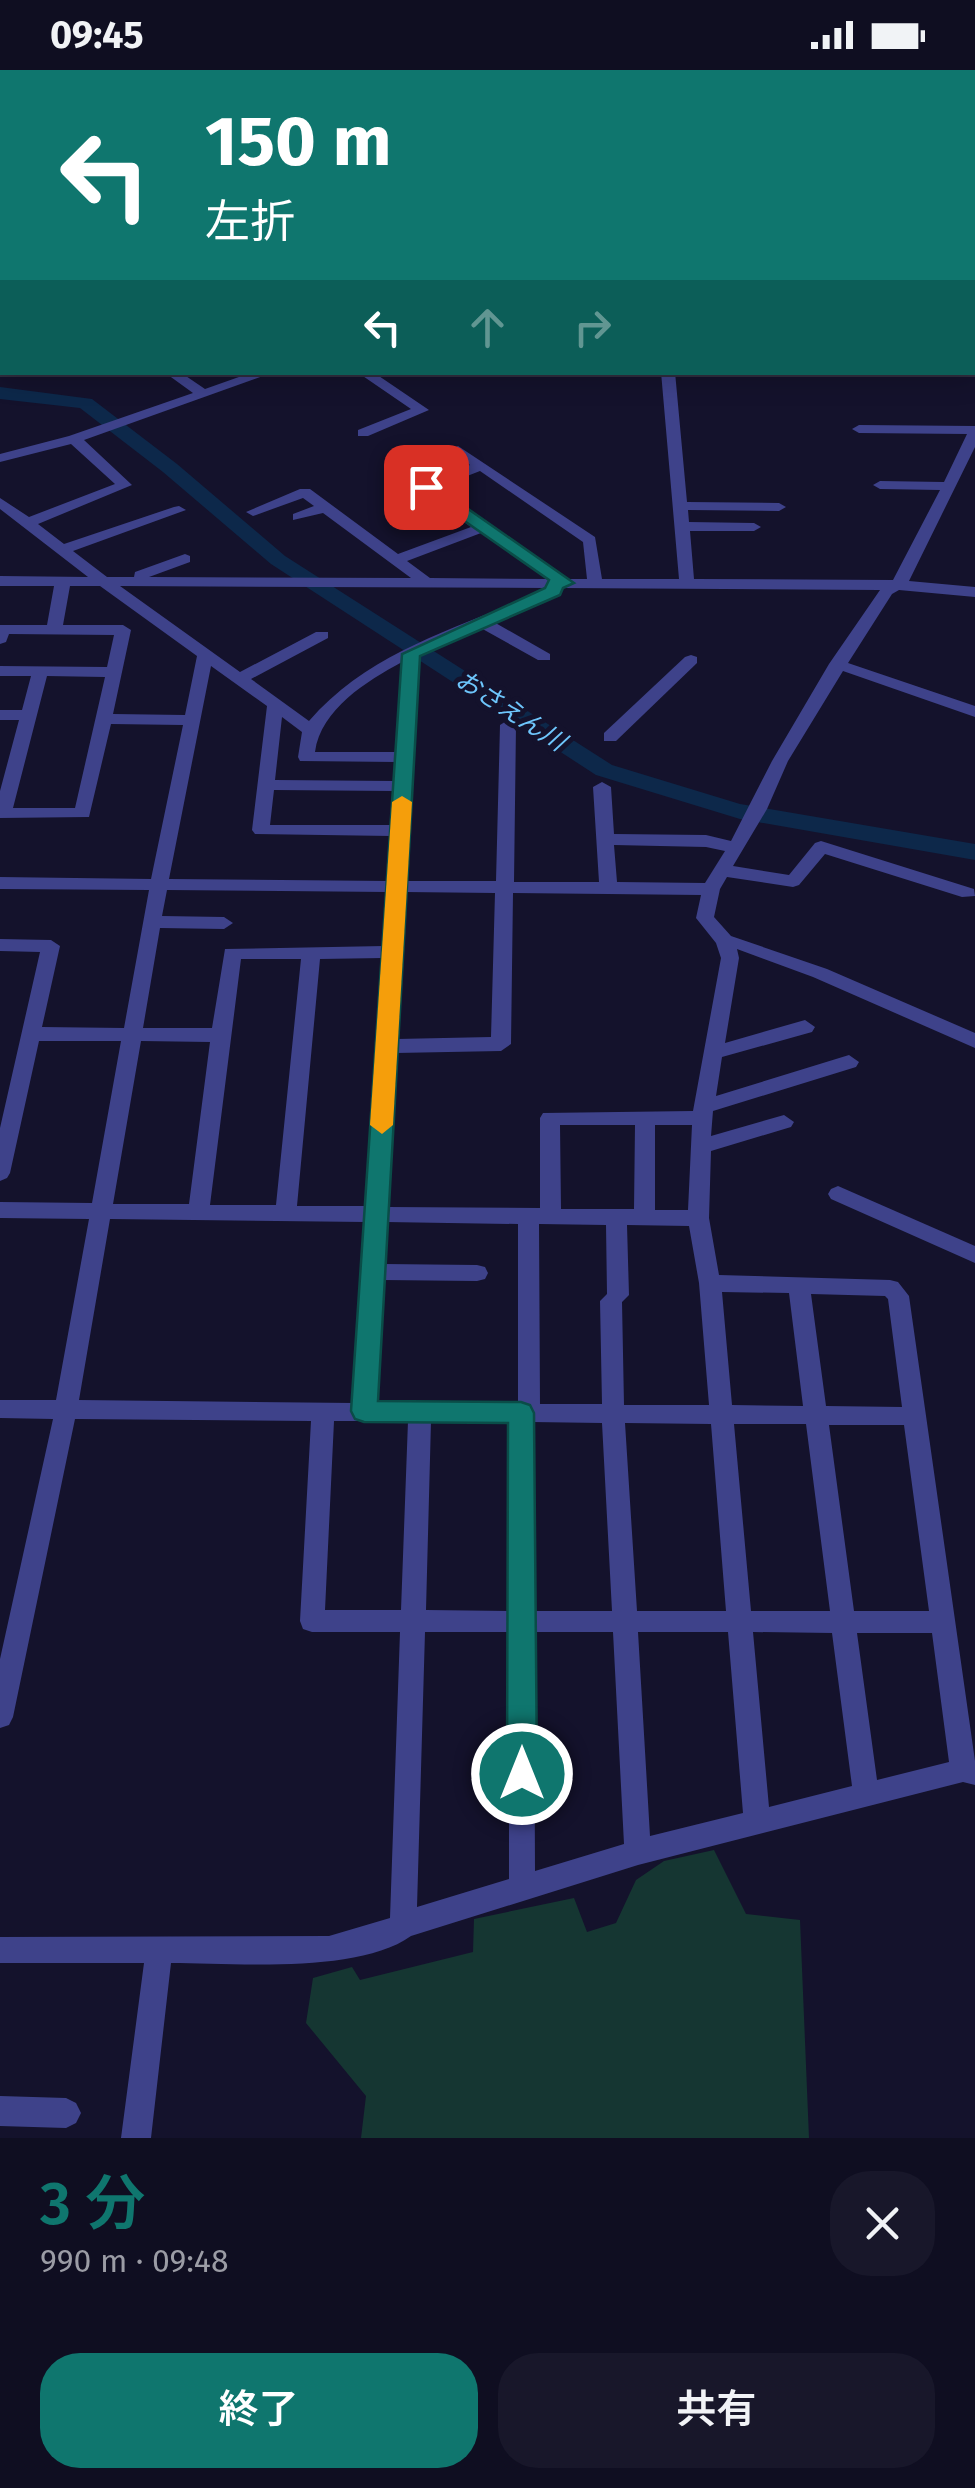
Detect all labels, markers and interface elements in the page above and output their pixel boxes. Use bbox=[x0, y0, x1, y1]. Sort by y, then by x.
text: 09:45 bbox=[50, 12, 144, 58]
text: 150 m bbox=[205, 100, 392, 184]
icon: left bbox=[40, 110, 170, 240]
text: 左折 bbox=[205, 195, 295, 249]
icon: left bbox=[355, 300, 410, 355]
icon: ahead bbox=[460, 300, 515, 355]
icon: right bbox=[565, 300, 620, 355]
pin bbox=[384, 445, 469, 530]
icon: arrive bbox=[399, 460, 454, 515]
water label: おさえん川 bbox=[450, 664, 574, 759]
position arrow bbox=[470, 1722, 574, 1826]
text: 3 分 bbox=[40, 2168, 146, 2240]
button: close bbox=[830, 2171, 935, 2276]
text: 990 m · 09:48 bbox=[40, 2242, 229, 2280]
button: 終了 bbox=[40, 2353, 478, 2468]
button: 共有 bbox=[498, 2353, 935, 2468]

